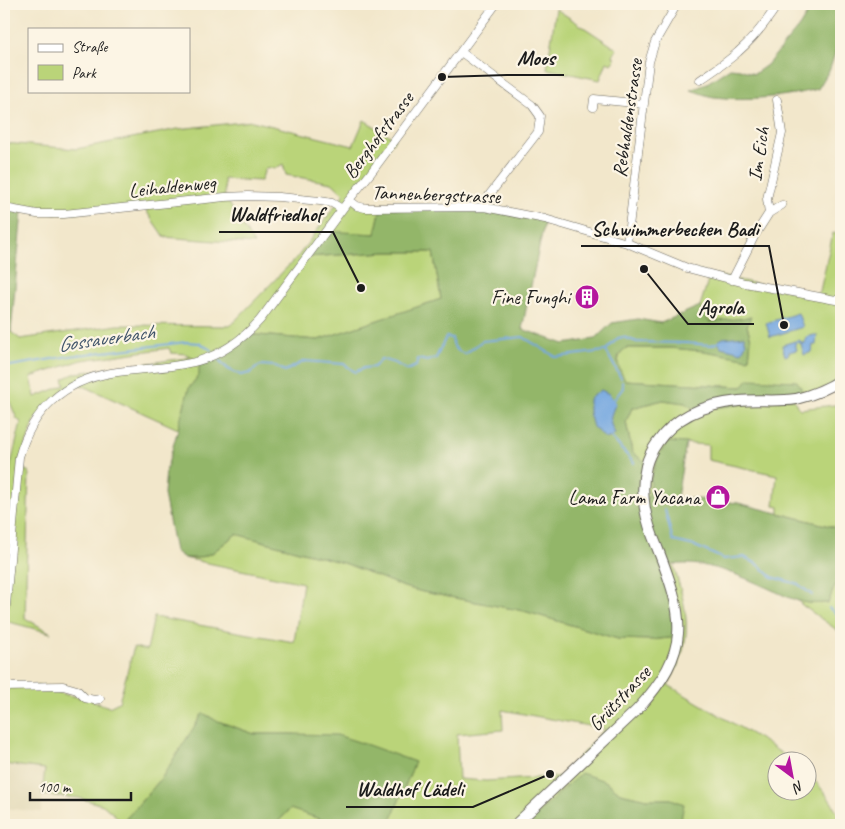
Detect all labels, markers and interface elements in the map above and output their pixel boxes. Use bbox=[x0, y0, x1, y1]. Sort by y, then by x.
legend bbox=[28, 28, 190, 92]
text: Straße bbox=[72, 38, 108, 57]
callout: Moos bbox=[507, 39, 564, 75]
text: Moos bbox=[517, 45, 558, 71]
street label: Rebhaldenstrasse bbox=[607, 56, 648, 179]
text: Park bbox=[72, 64, 97, 83]
street label: Berghofstrasse bbox=[338, 86, 420, 184]
street label: Im Eich bbox=[742, 124, 775, 183]
street label: Leihaldenweg bbox=[128, 169, 218, 203]
street label: Tannenbergstrasse bbox=[371, 180, 502, 209]
callout: Waldfriedhof bbox=[219, 196, 333, 232]
text: Waldfriedhof bbox=[229, 201, 328, 227]
callout: Schwimmerbecken Badi bbox=[581, 210, 769, 246]
text: Schwimmerbecken Badi bbox=[591, 216, 762, 242]
building icon: Fine Funghi bbox=[574, 284, 600, 310]
place label: Fine Funghi bbox=[491, 285, 572, 310]
callout: Agrola bbox=[688, 288, 754, 324]
text: Agrola bbox=[698, 294, 745, 320]
water label: Gossauerbach bbox=[56, 318, 157, 358]
shop icon: Lama Farm Yacana bbox=[705, 484, 731, 510]
place label: Lama Farm Yacana bbox=[569, 485, 702, 510]
street label: Grütstrasse bbox=[583, 659, 657, 736]
north arrow bbox=[768, 752, 818, 802]
scale bar bbox=[30, 769, 131, 801]
callout: Waldhof Lädeli bbox=[346, 771, 473, 807]
text: Waldhof Lädeli bbox=[357, 776, 466, 802]
text: N bbox=[788, 777, 807, 797]
text: 100 m bbox=[38, 778, 72, 797]

